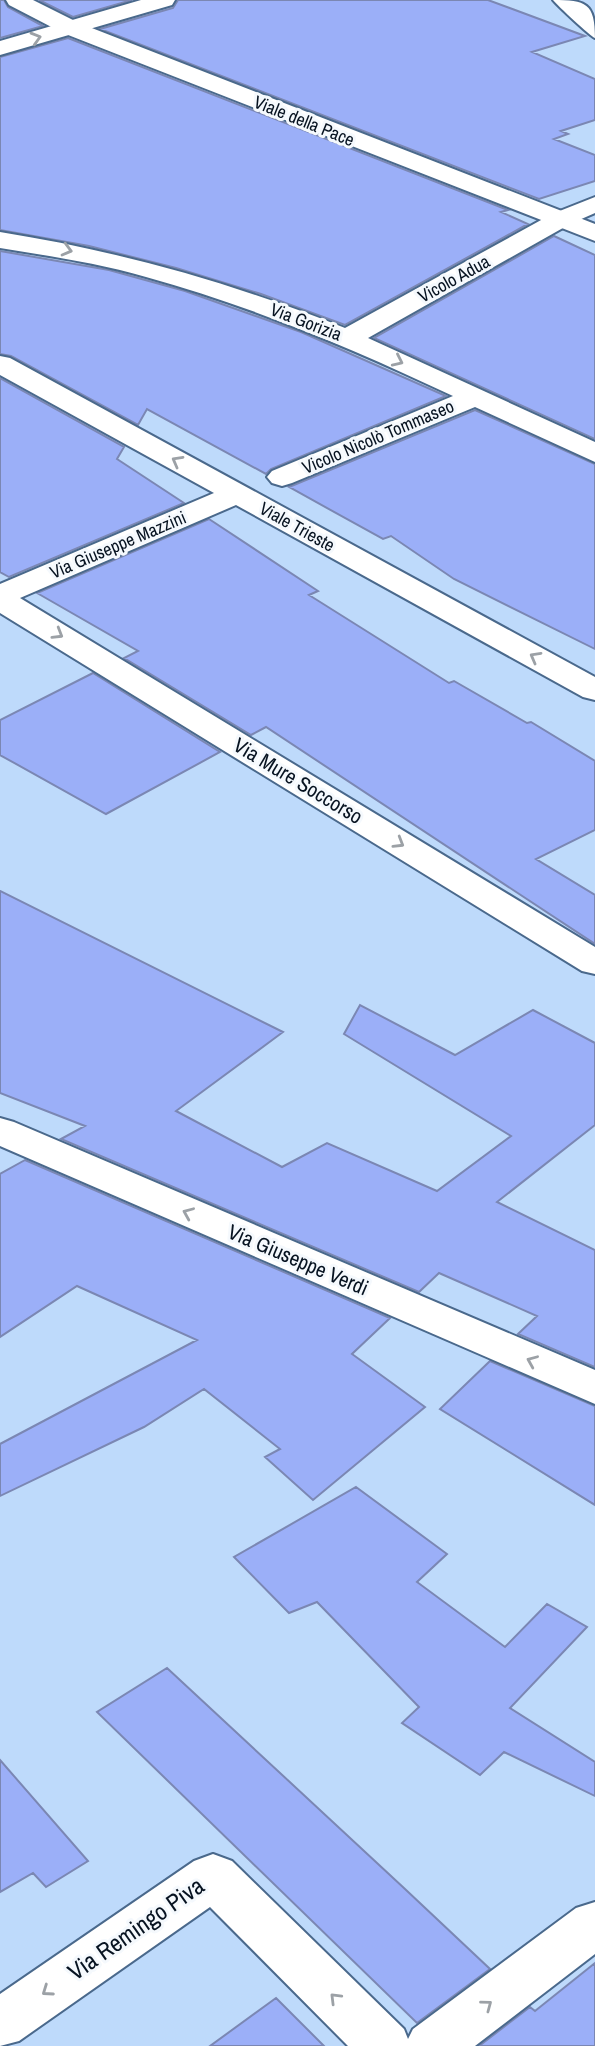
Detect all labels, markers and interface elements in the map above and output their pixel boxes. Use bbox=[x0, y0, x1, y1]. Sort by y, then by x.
one-way arrow bbox=[29, 32, 41, 47]
street label: Viale della Pace bbox=[250, 89, 358, 152]
one-way arrow bbox=[61, 242, 73, 256]
street label: Vicolo Adua bbox=[413, 249, 494, 309]
street label: Via Gorizia bbox=[267, 297, 345, 347]
one-way arrow bbox=[391, 353, 403, 367]
street label: Vicolo Nicolò Tommaseo bbox=[298, 393, 458, 480]
one-way arrow bbox=[172, 456, 184, 469]
street label: Viale Trieste bbox=[255, 496, 339, 558]
street label: Via Giuseppe Mazzini bbox=[46, 505, 190, 585]
one-way arrow bbox=[51, 626, 64, 639]
one-way arrow bbox=[530, 652, 542, 665]
street label: Via Mure Soccorso bbox=[228, 731, 368, 831]
one-way arrow bbox=[391, 834, 404, 847]
one-way arrow bbox=[183, 1207, 195, 1221]
street label: Via Giuseppe Verdi bbox=[223, 1217, 373, 1302]
one-way arrow bbox=[527, 1355, 540, 1369]
street label: Via Remingo Piva bbox=[61, 1869, 210, 1987]
one-way arrow bbox=[42, 1983, 55, 1995]
one-way arrow bbox=[331, 1993, 344, 2006]
one-way arrow bbox=[480, 2001, 492, 2013]

